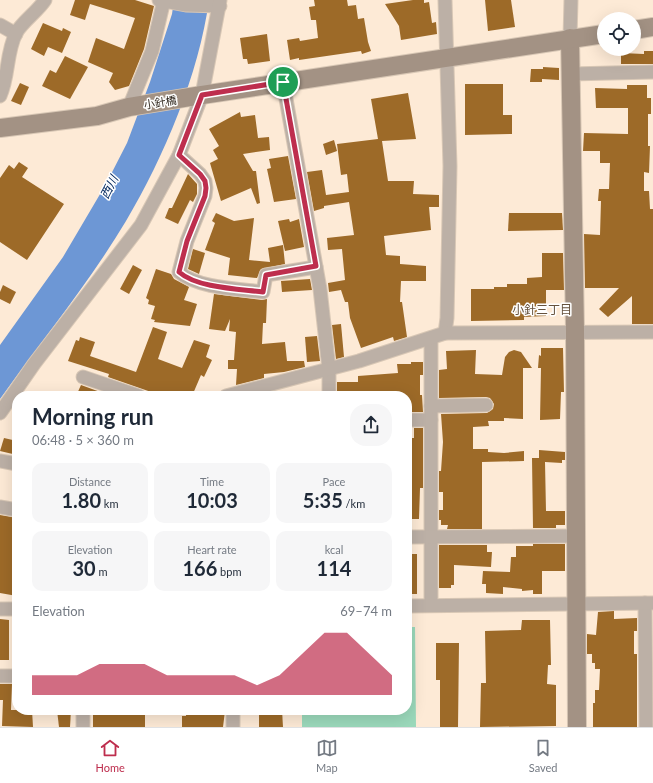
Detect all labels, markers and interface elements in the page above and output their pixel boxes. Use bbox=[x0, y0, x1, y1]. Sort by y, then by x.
map controls bbox=[597, 12, 641, 56]
button: locate bbox=[597, 12, 641, 56]
pin bbox=[266, 65, 300, 99]
icon: arrive bbox=[272, 71, 294, 93]
street label: 小針橋 bbox=[143, 93, 177, 111]
water label: 西川 bbox=[97, 171, 122, 201]
district label: 小針三丁目 bbox=[512, 302, 572, 317]
text: Morning run bbox=[32, 403, 154, 430]
button: share bbox=[350, 404, 392, 446]
text: 06:48 · 5 × 360 m bbox=[32, 432, 134, 448]
text: Distance bbox=[69, 475, 111, 488]
text: Time bbox=[200, 475, 224, 488]
text: Pace bbox=[323, 475, 345, 488]
text: 1.80 bbox=[61, 488, 101, 512]
text: 10:03 bbox=[186, 488, 238, 512]
text: 5:35 bbox=[303, 488, 343, 512]
text: km bbox=[101, 497, 119, 510]
text: /km bbox=[343, 497, 365, 510]
text: Elevation bbox=[68, 543, 112, 556]
text: Heart rate bbox=[187, 543, 237, 556]
text: kcal bbox=[325, 543, 343, 556]
text: 30 bbox=[72, 556, 96, 580]
text: 166 bbox=[182, 556, 217, 580]
text: 114 bbox=[317, 556, 351, 580]
text: m bbox=[96, 565, 108, 578]
text: bpm bbox=[217, 565, 242, 578]
text: Elevation bbox=[32, 603, 85, 619]
text: 69–74 m bbox=[340, 603, 392, 619]
tab: Home bbox=[95, 737, 125, 774]
tab: Map bbox=[316, 737, 338, 774]
tab: Saved bbox=[529, 737, 557, 774]

